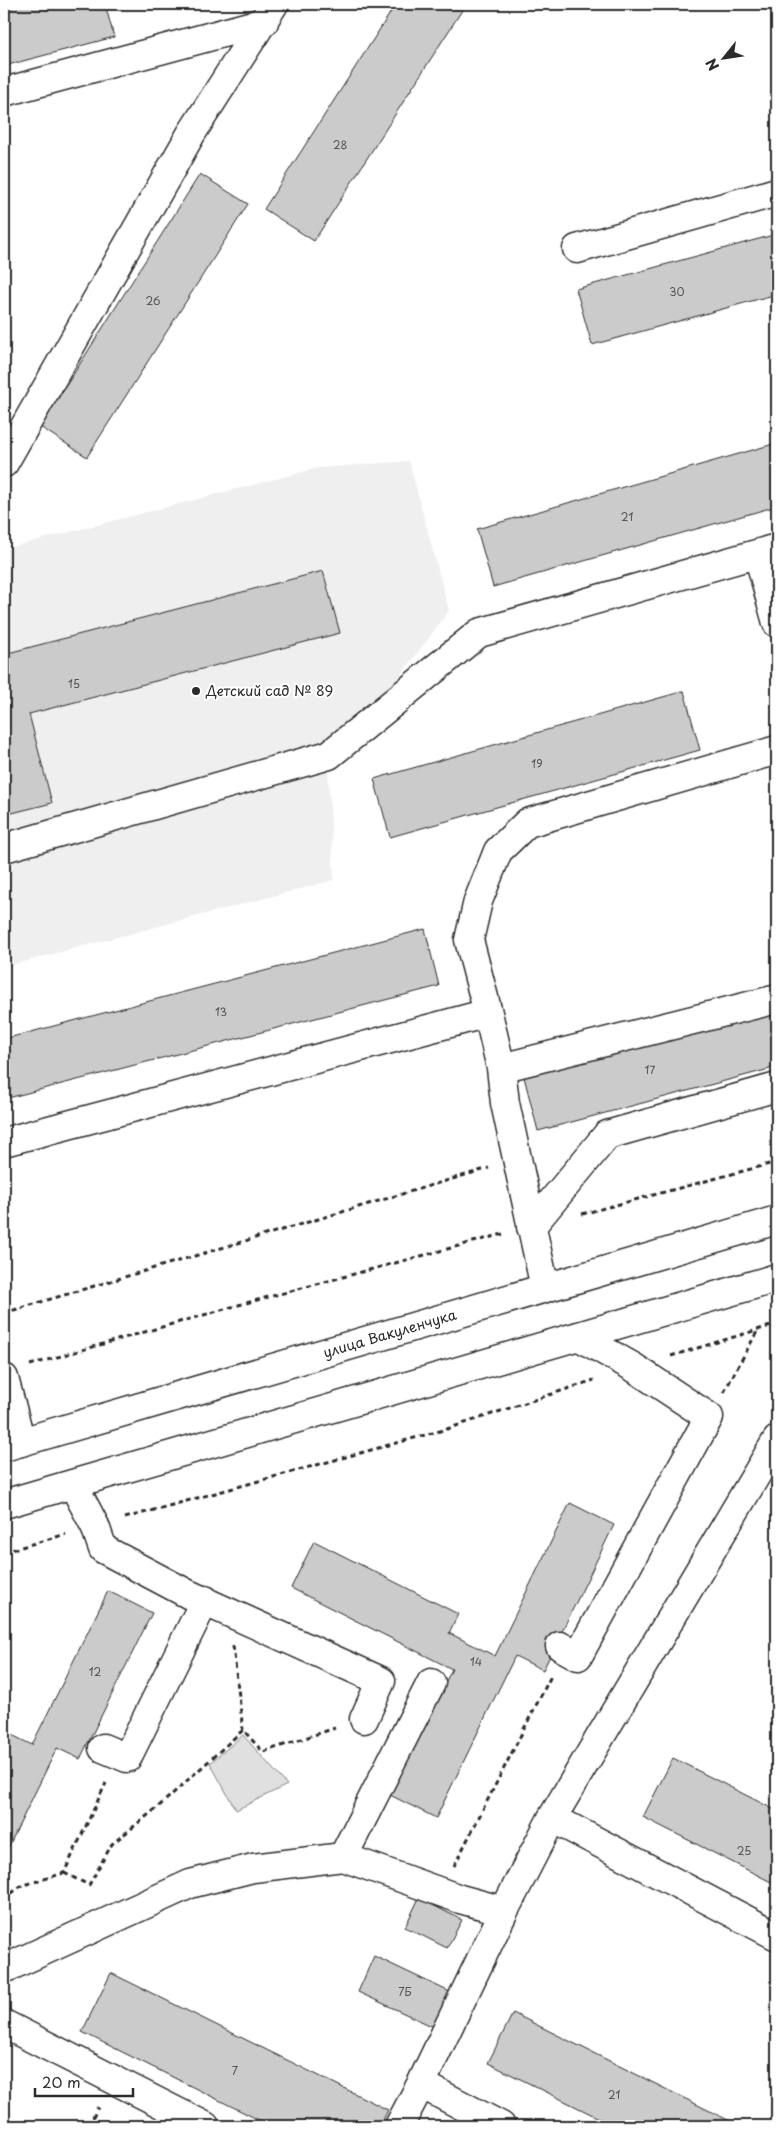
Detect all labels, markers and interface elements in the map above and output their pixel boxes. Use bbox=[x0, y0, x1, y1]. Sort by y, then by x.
north arrow bbox=[698, 32, 748, 82]
text: N bbox=[700, 55, 724, 75]
house number: 28 bbox=[333, 136, 347, 153]
house number: 30 bbox=[669, 283, 685, 300]
house number: 26 bbox=[145, 292, 161, 309]
house number: 21 bbox=[621, 508, 633, 525]
house number: 15 bbox=[68, 675, 80, 692]
place label: Детский сад № 89 bbox=[205, 680, 333, 701]
marker: Детский сад № 89 bbox=[190, 685, 202, 697]
house number: 19 bbox=[531, 755, 543, 772]
house number: 13 bbox=[215, 1003, 227, 1020]
house number: 17 bbox=[645, 1061, 656, 1078]
street label: улица Вакуленчука bbox=[320, 1304, 459, 1363]
house number: 14 bbox=[470, 1653, 482, 1670]
house number: 12 bbox=[89, 1663, 102, 1680]
house number: 25 bbox=[737, 1842, 751, 1859]
house number: 7Б bbox=[398, 1983, 412, 2000]
house number: 7 bbox=[232, 2062, 238, 2079]
scale bar bbox=[35, 2065, 132, 2097]
text: 20 m bbox=[42, 2070, 81, 2093]
house number: 21 bbox=[608, 2086, 620, 2103]

